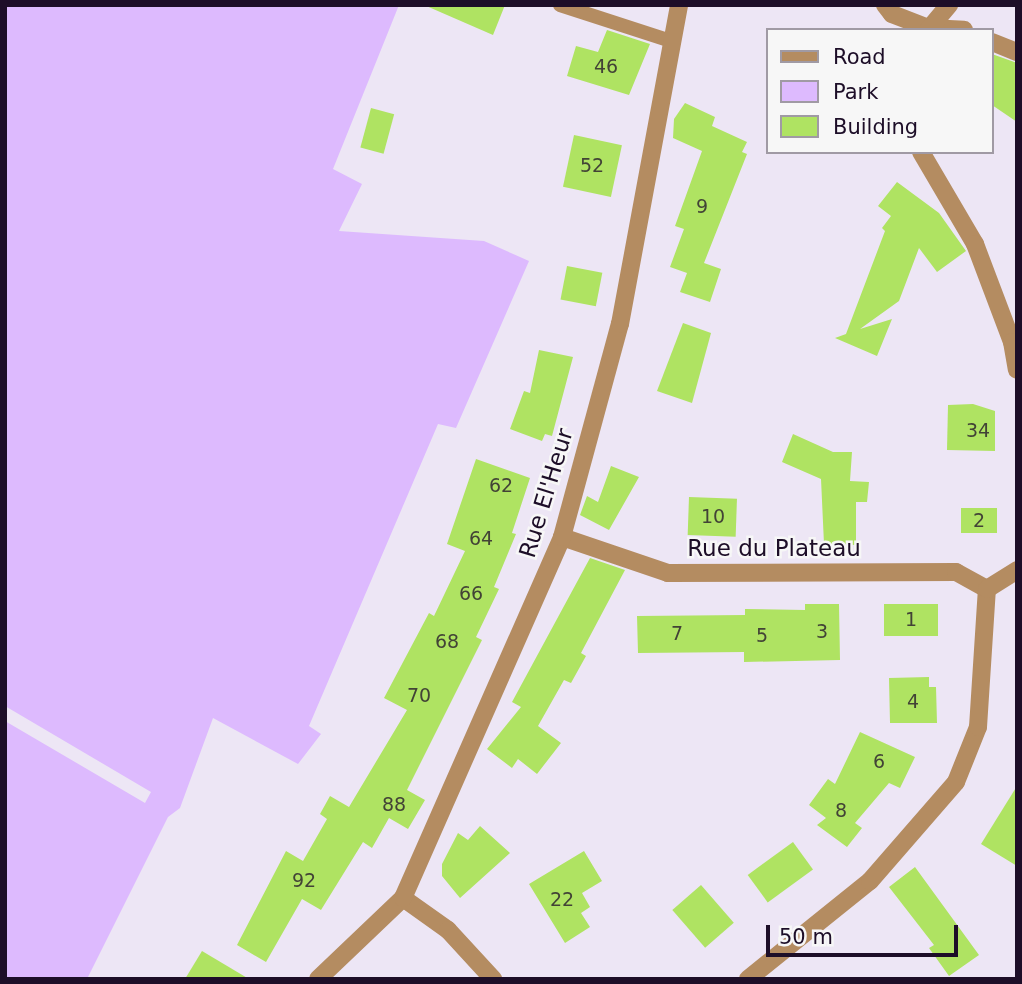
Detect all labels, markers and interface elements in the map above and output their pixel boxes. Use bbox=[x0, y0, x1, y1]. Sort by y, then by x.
legend bbox=[766, 28, 994, 154]
text: Road bbox=[833, 45, 886, 69]
house number: 46 bbox=[594, 56, 618, 78]
text: Park bbox=[833, 80, 878, 104]
text: Building bbox=[833, 115, 918, 139]
house number: 52 bbox=[580, 155, 604, 177]
house number: 9 bbox=[696, 196, 708, 218]
house number: 34 bbox=[966, 420, 990, 442]
street label: Rue El'Heur bbox=[513, 425, 579, 561]
house number: 62 bbox=[489, 475, 513, 497]
house number: 10 bbox=[701, 506, 725, 528]
house number: 2 bbox=[973, 510, 985, 532]
house number: 64 bbox=[469, 528, 493, 550]
street label: Rue du Plateau bbox=[687, 534, 861, 562]
house number: 66 bbox=[459, 583, 483, 605]
house number: 1 bbox=[905, 609, 917, 631]
house number: 3 bbox=[816, 621, 828, 643]
house number: 7 bbox=[671, 623, 683, 645]
house number: 5 bbox=[756, 625, 768, 647]
house number: 68 bbox=[435, 631, 459, 653]
house number: 70 bbox=[407, 685, 431, 707]
house number: 4 bbox=[907, 691, 919, 713]
house number: 6 bbox=[873, 751, 885, 773]
house number: 88 bbox=[382, 794, 406, 816]
house number: 8 bbox=[835, 800, 847, 822]
house number: 92 bbox=[292, 870, 316, 892]
house number: 22 bbox=[550, 889, 574, 911]
scale bar bbox=[770, 911, 962, 955]
text: 50 m bbox=[779, 925, 833, 949]

